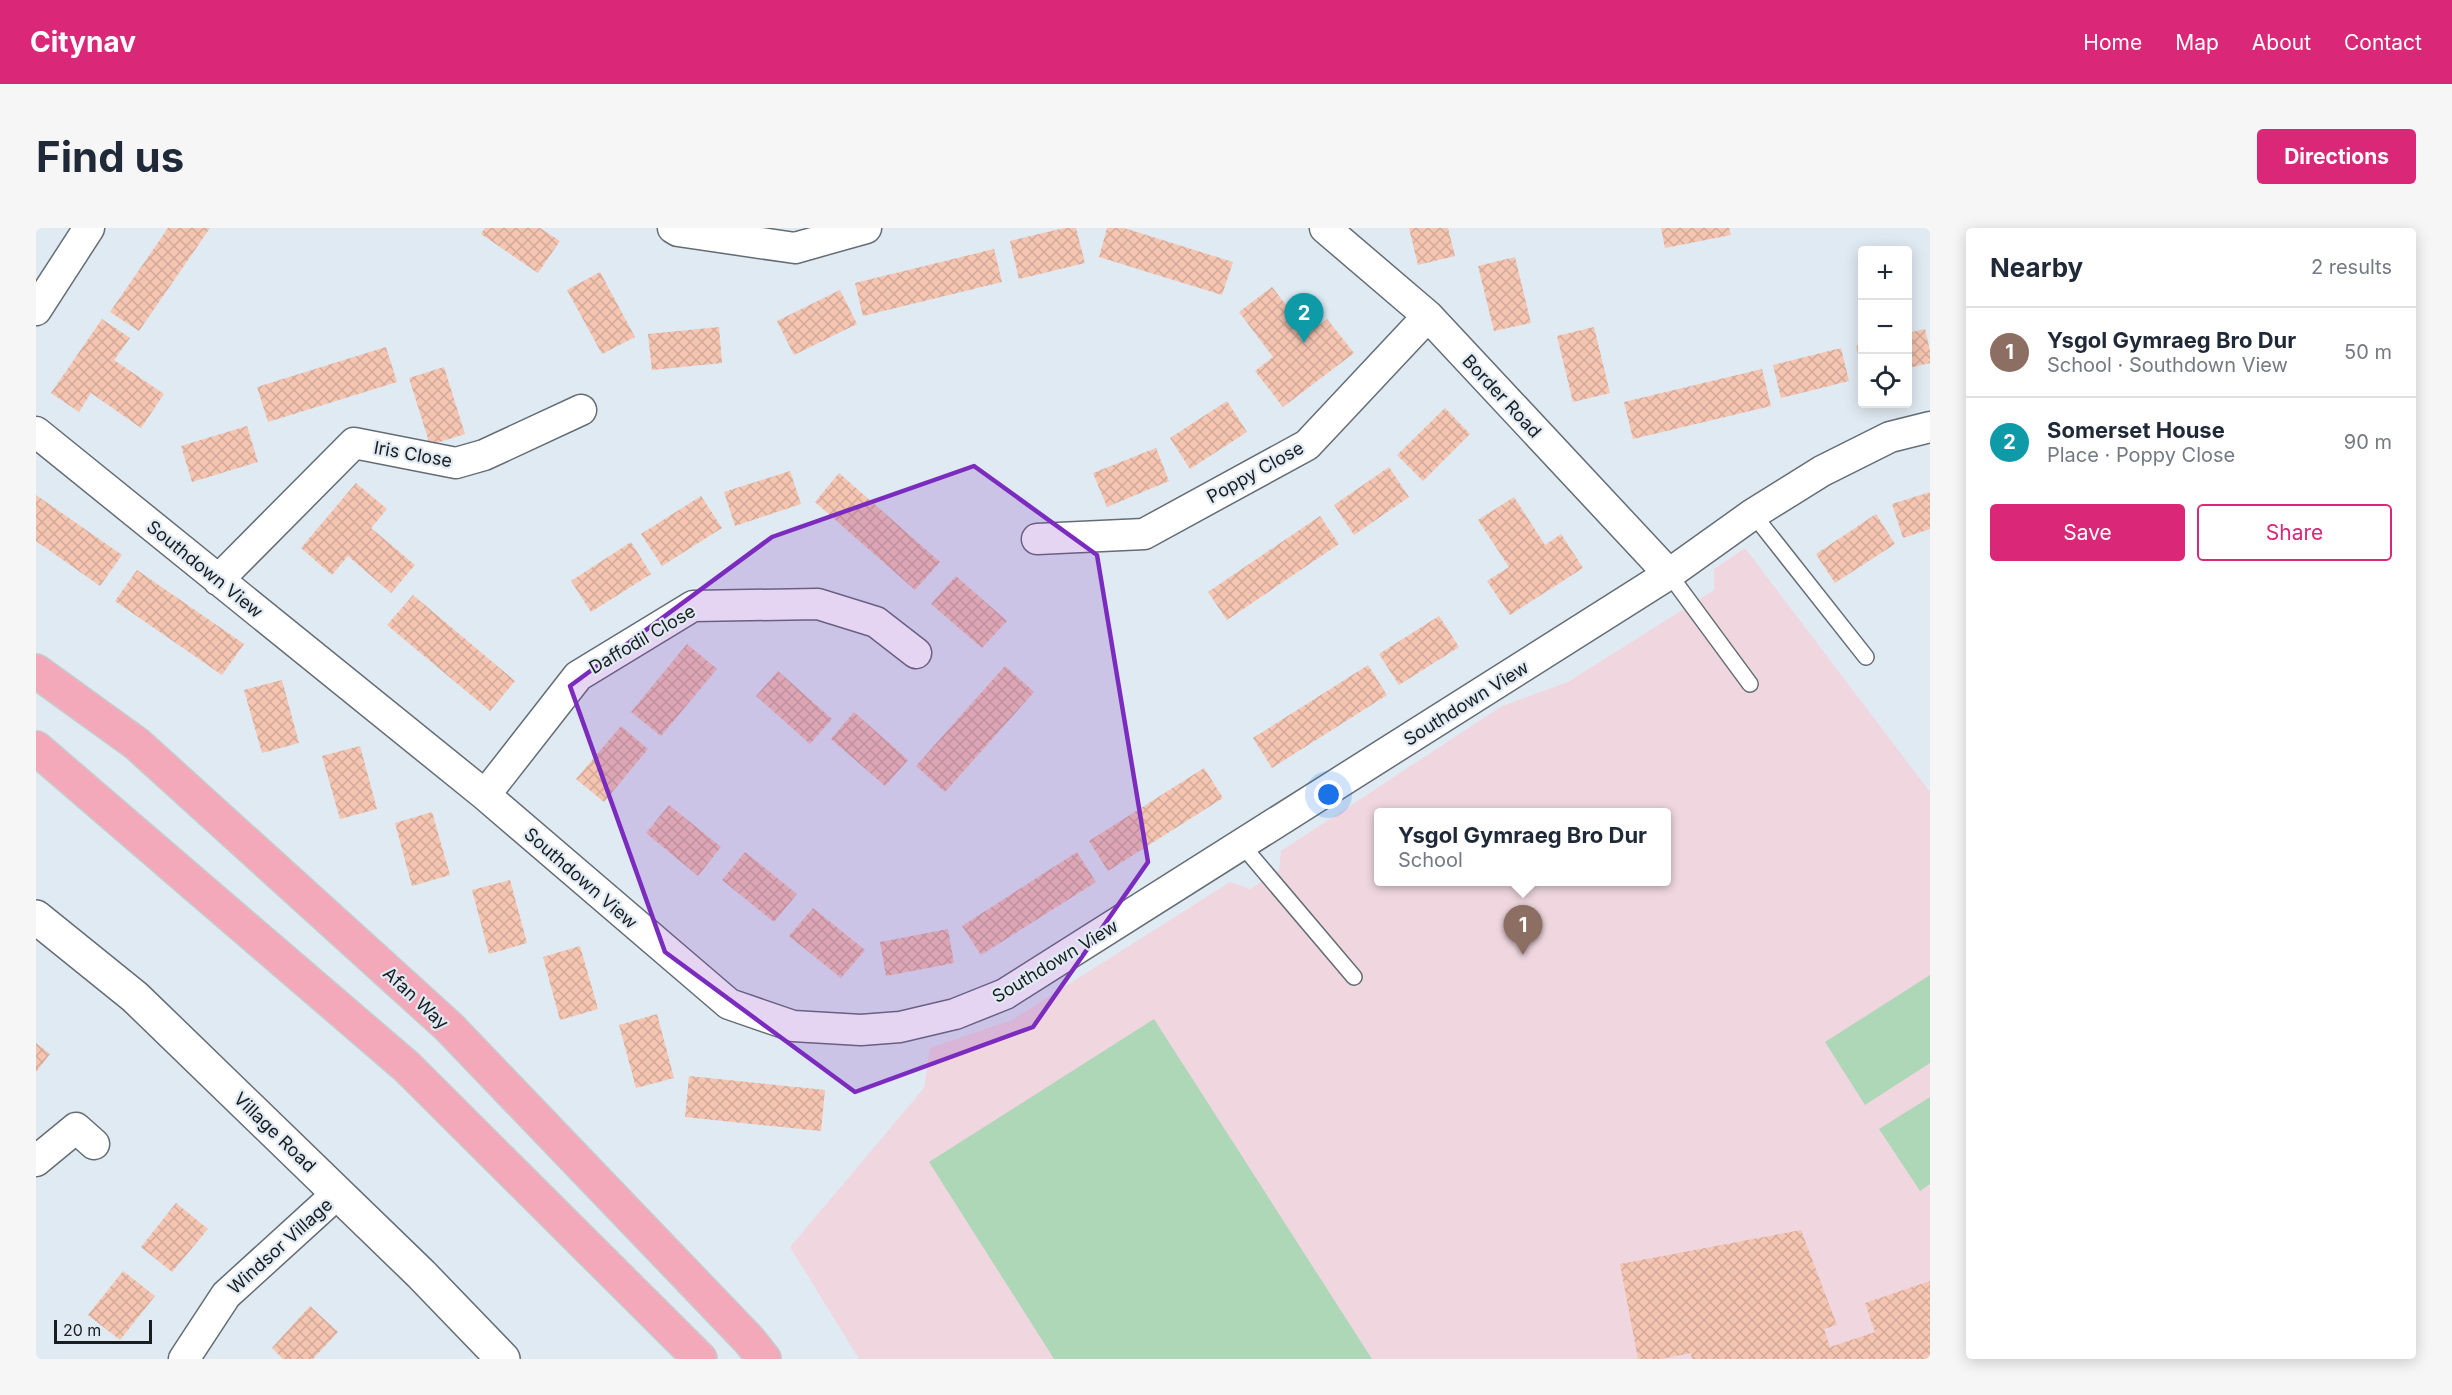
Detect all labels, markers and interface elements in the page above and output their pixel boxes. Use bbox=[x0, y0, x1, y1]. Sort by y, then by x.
text: Citynav bbox=[30, 25, 136, 59]
text: Home bbox=[2083, 30, 2142, 55]
text: Map bbox=[2175, 30, 2219, 55]
text: About bbox=[2252, 30, 2311, 55]
text: Contact bbox=[2344, 30, 2422, 55]
button: Directions bbox=[2257, 129, 2416, 184]
text: Find us bbox=[36, 131, 184, 182]
map controls bbox=[1858, 246, 1912, 408]
button: + bbox=[1858, 246, 1912, 300]
text: Nearby bbox=[1990, 252, 2083, 283]
text: 2 results bbox=[2311, 255, 2392, 279]
pin: 2 bbox=[1284, 294, 1324, 343]
button: − bbox=[1858, 300, 1912, 354]
text: Ysgol Gymraeg Bro Dur bbox=[2047, 327, 2296, 353]
text: 1 bbox=[2005, 340, 2014, 364]
text: 50 m bbox=[2344, 340, 2392, 364]
street label: Border Road bbox=[1458, 350, 1546, 442]
text: School · Southdown View bbox=[2047, 353, 2288, 377]
button: locate bbox=[1858, 354, 1912, 408]
text: Somerset House bbox=[2047, 417, 2225, 443]
text: 2 bbox=[2003, 430, 2016, 454]
text: 90 m bbox=[2344, 430, 2392, 454]
street label: Iris Close bbox=[372, 437, 454, 471]
street label: Poppy Close bbox=[1203, 437, 1307, 507]
text: Place · Poppy Close bbox=[2047, 443, 2235, 467]
button: Save bbox=[1990, 504, 2185, 561]
button: Share bbox=[2197, 504, 2392, 561]
street label: Southdown View bbox=[143, 516, 267, 622]
street label: Daffodil Close bbox=[585, 600, 699, 678]
street label: Southdown View bbox=[1400, 656, 1532, 750]
your location bbox=[1314, 780, 1343, 809]
popup bbox=[1374, 808, 1671, 886]
text: Ysgol Gymraeg Bro Dur bbox=[1398, 822, 1647, 848]
street label: Southdown View bbox=[520, 823, 642, 933]
text: School bbox=[1398, 848, 1463, 872]
pin: 1 bbox=[1504, 906, 1542, 955]
street label: Southdown View bbox=[988, 915, 1122, 1007]
street label: Afan Way bbox=[379, 963, 453, 1033]
street label: Village Road bbox=[230, 1088, 320, 1176]
street label: Windsor Village bbox=[224, 1194, 336, 1298]
scale bar bbox=[54, 1317, 152, 1344]
text: 20 m bbox=[63, 1320, 101, 1340]

